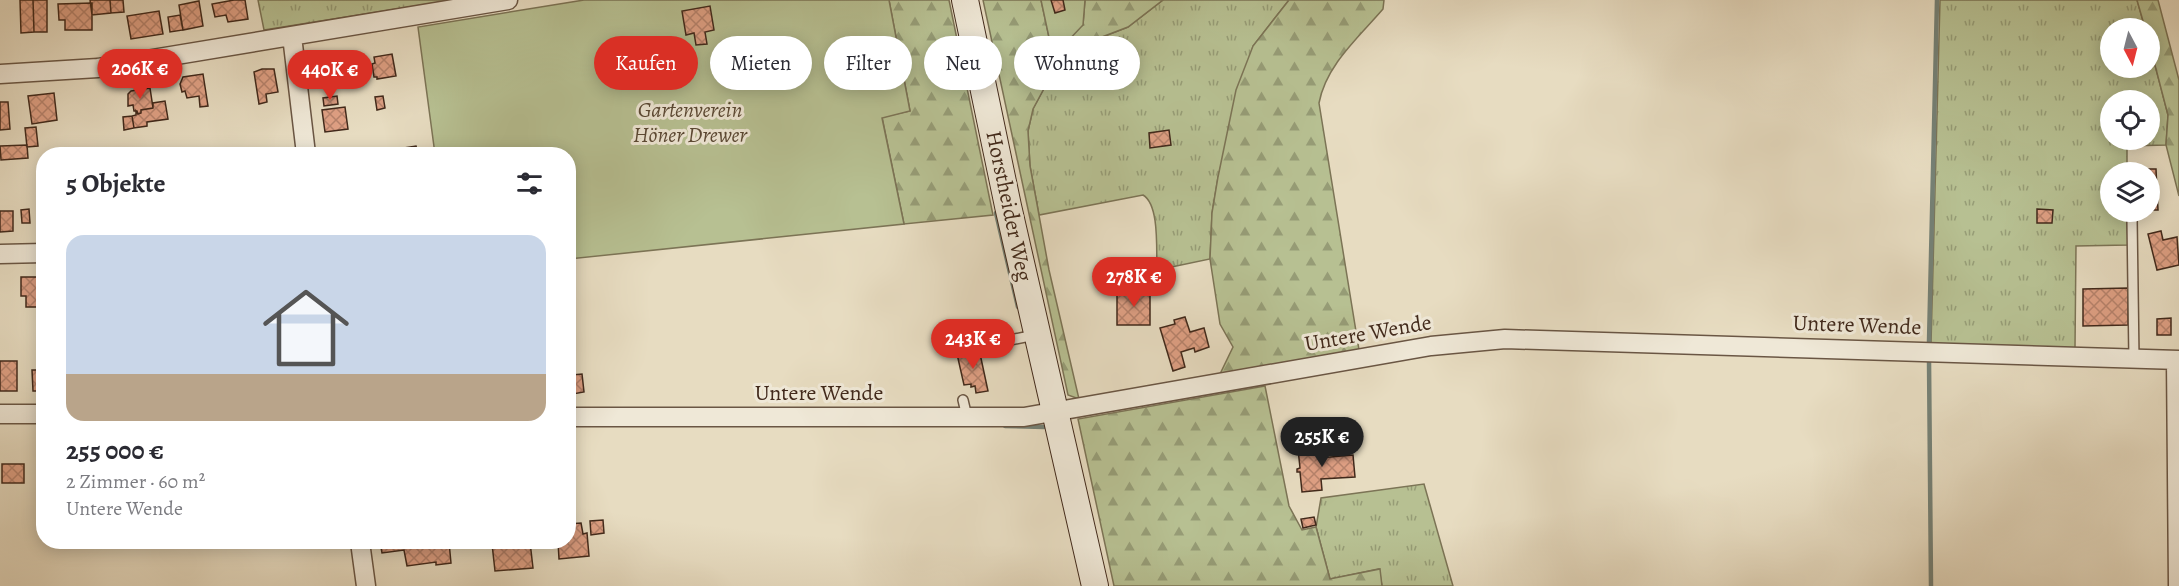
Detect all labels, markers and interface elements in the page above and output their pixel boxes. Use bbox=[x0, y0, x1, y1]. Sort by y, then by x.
north arrow bbox=[2100, 18, 2160, 78]
map controls bbox=[2100, 18, 2160, 222]
chip: Kaufen bbox=[594, 36, 698, 90]
chip: Mieten bbox=[710, 36, 812, 90]
chip: Filter bbox=[824, 36, 912, 90]
chip: Neu bbox=[924, 36, 1002, 90]
chip: Wohnung bbox=[1014, 36, 1140, 90]
pin: 206K € bbox=[91, 49, 189, 100]
pin: 440K € bbox=[281, 50, 379, 101]
text: 206K € bbox=[111, 55, 169, 82]
text: 440K € bbox=[302, 56, 358, 83]
button: locate bbox=[2100, 90, 2160, 150]
park label: Gartenverein Höner Drewer bbox=[633, 95, 748, 150]
street label: Horstheider Weg bbox=[978, 128, 1040, 284]
button: layers bbox=[2100, 162, 2160, 222]
text: 5 Objekte bbox=[66, 166, 166, 201]
icon: filters bbox=[513, 167, 546, 200]
pin: 278K € bbox=[1085, 257, 1183, 308]
text: 278K € bbox=[1106, 263, 1162, 290]
icon: home bbox=[252, 274, 360, 382]
street label: Untere Wende bbox=[1302, 307, 1434, 359]
street label: Untere Wende bbox=[1792, 308, 1922, 342]
pin: 243K € bbox=[924, 319, 1022, 370]
text: 243K € bbox=[945, 325, 1001, 352]
street label: Untere Wende bbox=[755, 378, 883, 408]
pin: 255K € bbox=[1273, 417, 1371, 468]
text: 255K € bbox=[1295, 423, 1349, 450]
text: 255 000 € bbox=[66, 433, 164, 468]
text: 2 Zimmer · 60 m² bbox=[66, 468, 205, 495]
text: Untere Wende bbox=[66, 495, 183, 522]

